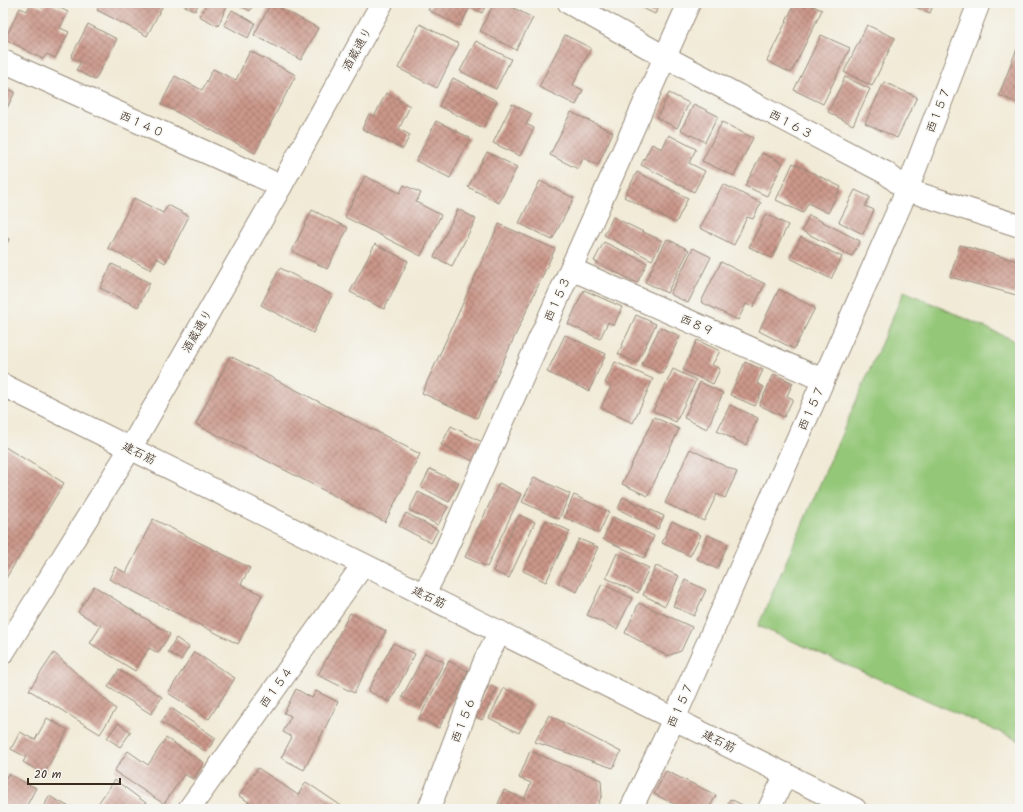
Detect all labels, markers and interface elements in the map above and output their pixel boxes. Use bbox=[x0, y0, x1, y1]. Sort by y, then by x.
street label: 酒蔵通り bbox=[337, 24, 377, 75]
street label: 西１５７ bbox=[921, 84, 956, 136]
street label: 西１６３ bbox=[765, 105, 816, 144]
street label: 西１４０ bbox=[116, 106, 168, 143]
street label: 西１５３ bbox=[539, 273, 576, 325]
street label: 酒蔵通り bbox=[177, 306, 218, 357]
street label: 西８９ bbox=[676, 309, 717, 341]
street label: 西１５７ bbox=[793, 382, 830, 434]
street label: 建石筋 bbox=[118, 437, 159, 470]
street label: 建石筋 bbox=[408, 581, 449, 614]
street label: 西１５４ bbox=[255, 662, 298, 712]
street label: 西１５７ bbox=[662, 679, 699, 731]
street label: 西１５６ bbox=[446, 694, 481, 746]
street label: 建石筋 bbox=[698, 725, 739, 758]
scale bar bbox=[28, 760, 120, 786]
text: 20 m bbox=[34, 765, 62, 784]

